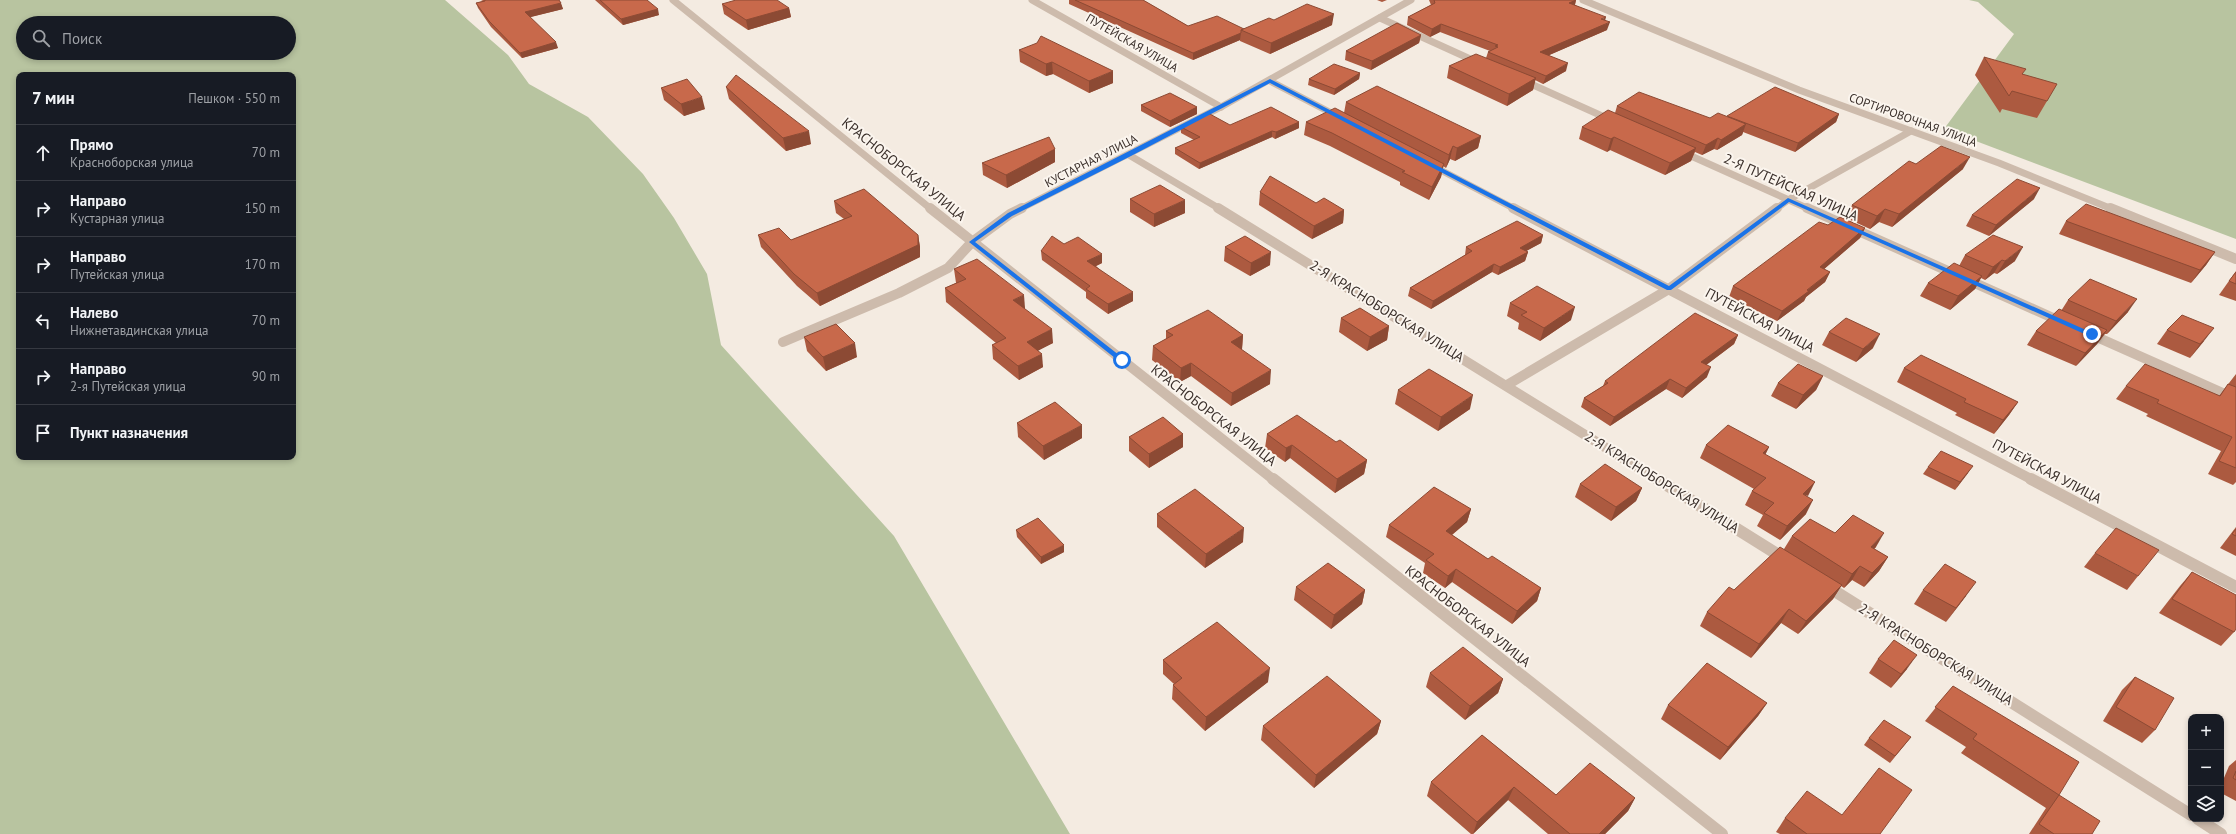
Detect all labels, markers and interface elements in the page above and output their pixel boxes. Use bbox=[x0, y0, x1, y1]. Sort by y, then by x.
street label: ПУТЕЙСКАЯ УЛИЦА bbox=[1084, 10, 1181, 75]
search box bbox=[16, 16, 296, 60]
icon: search bbox=[30, 27, 52, 49]
text: Поиск bbox=[62, 29, 102, 48]
text: 7 мин bbox=[32, 87, 75, 109]
street label: СОРТИРОВОЧНАЯ УЛИЦА bbox=[1847, 89, 1979, 150]
text: Пешком · 550 m bbox=[188, 90, 280, 107]
street label: КРАСНОБОРСКАЯ УЛИЦА bbox=[838, 113, 970, 225]
street label: КУСТАРНАЯ УЛИЦА bbox=[1042, 131, 1140, 190]
text: Прямо bbox=[70, 135, 113, 154]
icon: ahead bbox=[32, 142, 54, 164]
text: 70 m bbox=[252, 144, 280, 161]
street label: 2-Я ПУТЕЙСКАЯ УЛИЦА bbox=[1721, 149, 1862, 225]
text: Красноборская улица bbox=[70, 154, 194, 171]
text: Направо bbox=[70, 191, 126, 210]
icon: right bbox=[32, 198, 54, 220]
text: 150 m bbox=[245, 200, 280, 217]
text: Кустарная улица bbox=[70, 210, 164, 227]
text: Направо bbox=[70, 247, 126, 266]
icon: right bbox=[32, 254, 54, 276]
text: 170 m bbox=[245, 256, 280, 273]
street label: 2-Я КРАСНОБОРСКАЯ УЛИЦА bbox=[1306, 256, 1468, 366]
text: Путейская улица bbox=[70, 266, 165, 283]
street label: ПУТЕЙСКАЯ УЛИЦА bbox=[1702, 284, 1818, 357]
text: Налево bbox=[70, 303, 118, 322]
icon: left bbox=[32, 310, 54, 332]
text: 70 m bbox=[252, 312, 280, 329]
text: Нижнетавдинская улица bbox=[70, 322, 209, 339]
route end bbox=[2083, 325, 2101, 343]
route start bbox=[1113, 351, 1131, 369]
text: Направо bbox=[70, 359, 126, 378]
street label: КРАСНОБОРСКАЯ УЛИЦА bbox=[1148, 360, 1281, 470]
icon: right bbox=[32, 366, 54, 388]
text: 90 m bbox=[252, 368, 280, 385]
text: 2-я Путейская улица bbox=[70, 378, 186, 395]
icon: arrive bbox=[32, 422, 54, 444]
text: Пункт назначения bbox=[70, 423, 188, 442]
street label: 2-Я КРАСНОБОРСКАЯ УЛИЦА bbox=[1581, 427, 1743, 537]
street label: ПУТЕЙСКАЯ УЛИЦА bbox=[1989, 435, 2105, 508]
street label: КРАСНОБОРСКАЯ УЛИЦА bbox=[1402, 561, 1535, 671]
street label: 2-Я КРАСНОБОРСКАЯ УЛИЦА bbox=[1855, 599, 2017, 709]
map controls bbox=[2188, 714, 2224, 822]
button: + bbox=[2188, 714, 2224, 750]
button: − bbox=[2188, 750, 2224, 786]
button: layers bbox=[2188, 786, 2224, 822]

